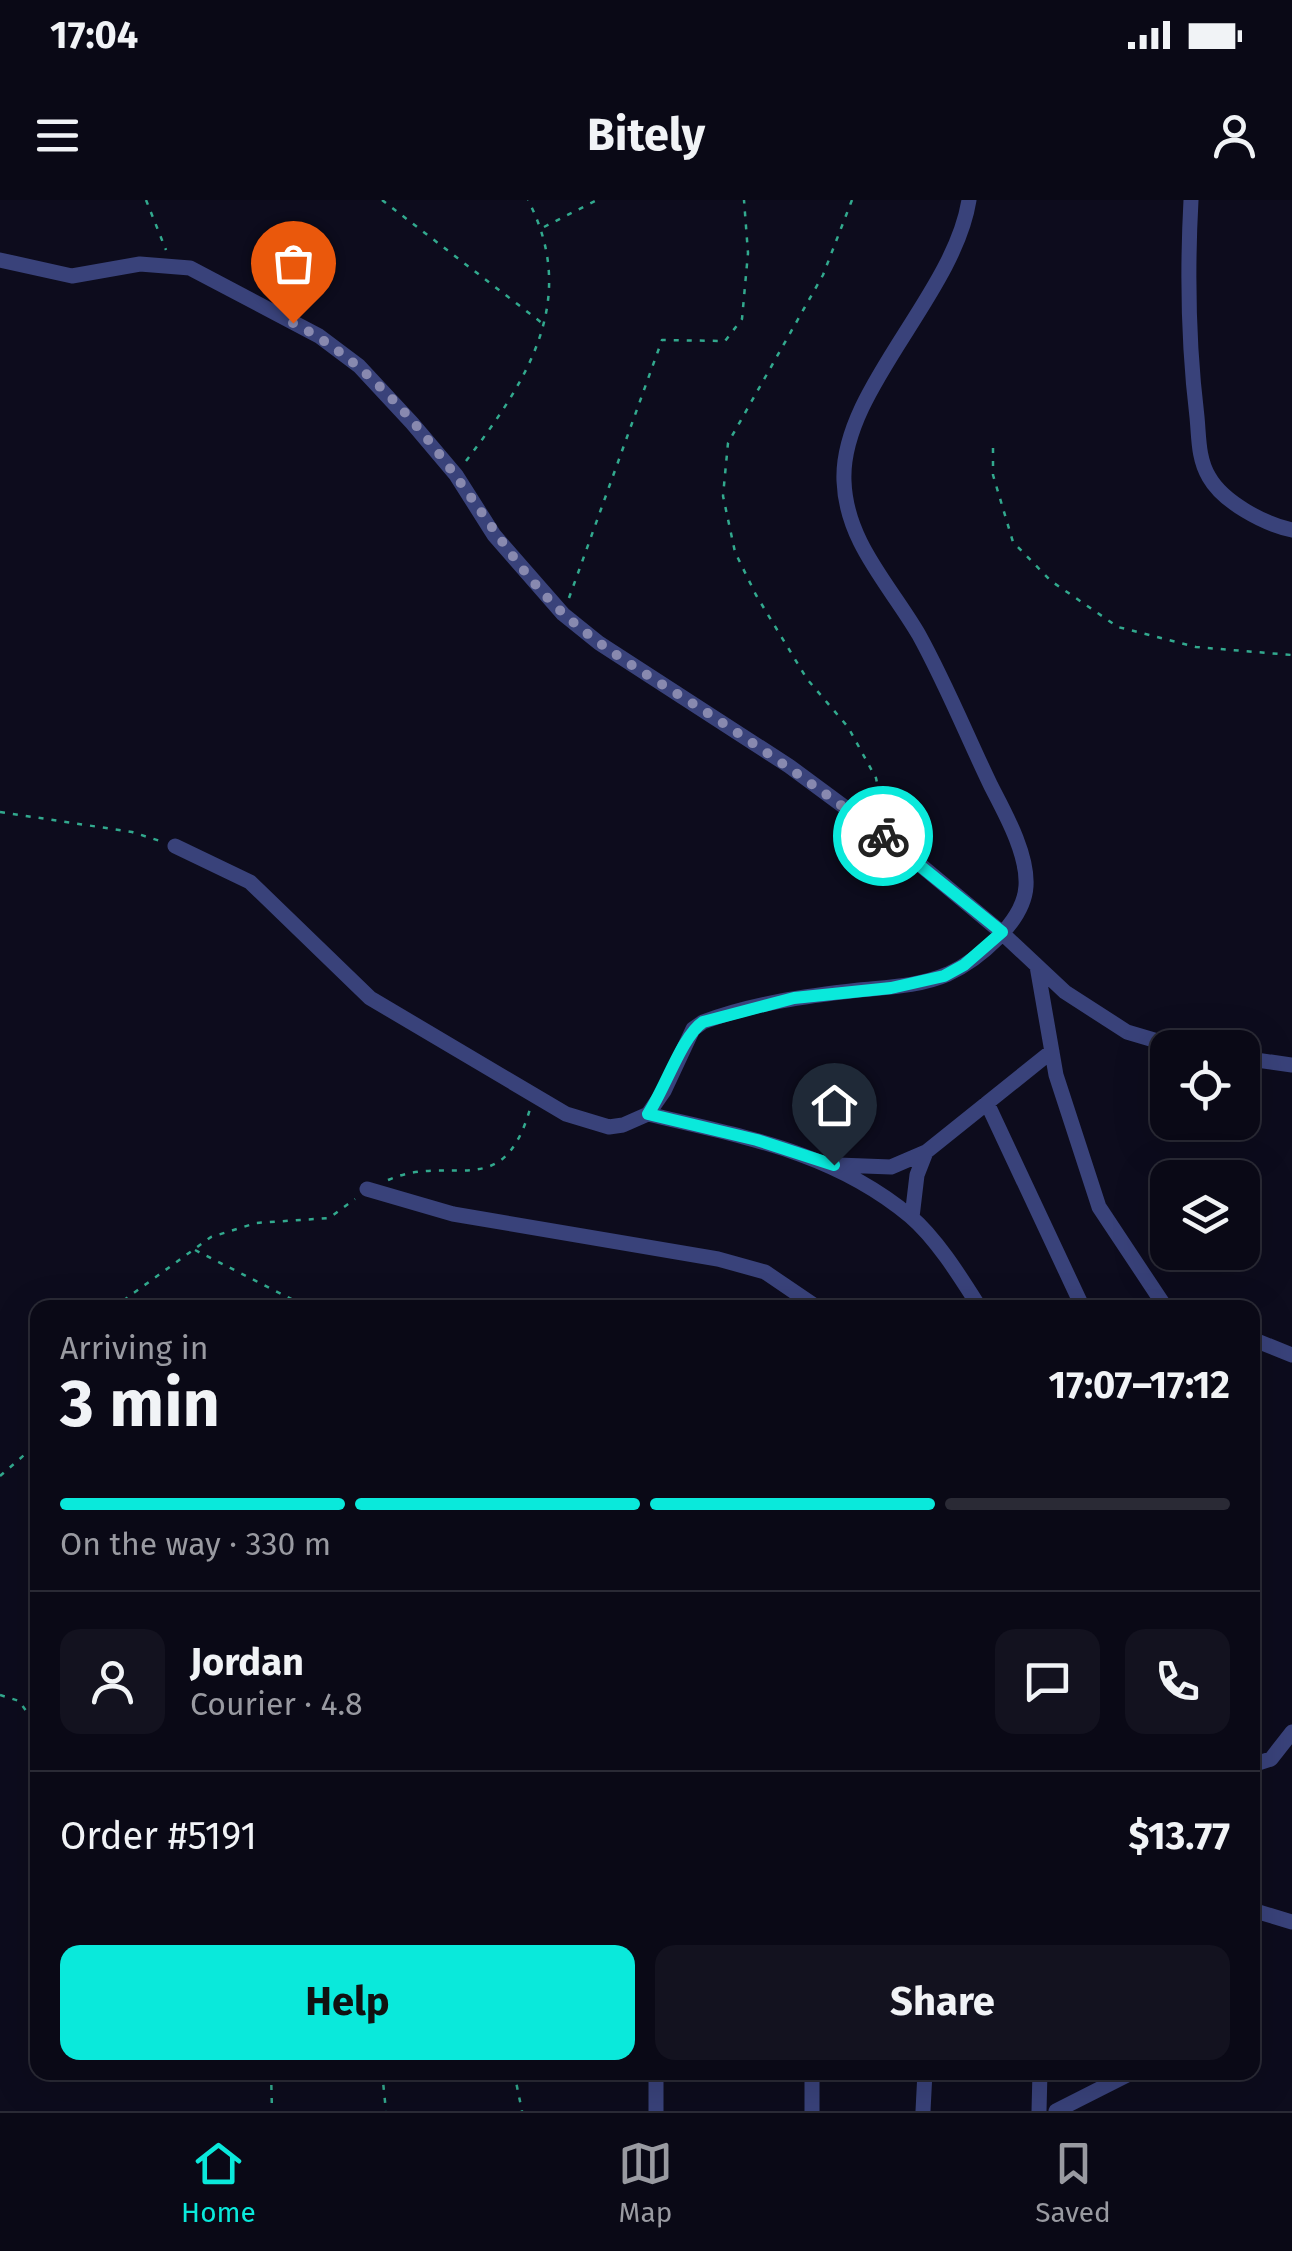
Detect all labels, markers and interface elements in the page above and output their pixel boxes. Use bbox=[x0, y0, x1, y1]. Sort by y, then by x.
text: 17:04 bbox=[50, 12, 138, 58]
icon: menu bbox=[30, 108, 85, 163]
text: Bitely bbox=[587, 108, 705, 162]
icon: person bbox=[1207, 108, 1262, 163]
pin bbox=[251, 221, 336, 324]
icon: bag bbox=[266, 236, 321, 291]
courier bbox=[833, 786, 933, 886]
icon: bike bbox=[856, 809, 911, 864]
map controls bbox=[1150, 1030, 1260, 1270]
button: locate bbox=[1150, 1030, 1260, 1140]
pin bbox=[792, 1063, 877, 1166]
icon: home bbox=[807, 1078, 862, 1133]
button: layers bbox=[1150, 1160, 1260, 1270]
text: Arriving in bbox=[60, 1329, 208, 1367]
text: 17:07–17:12 bbox=[1049, 1362, 1230, 1408]
text: 3 min bbox=[60, 1365, 220, 1443]
text: On the way · 330 m bbox=[60, 1525, 331, 1563]
button: person bbox=[60, 1629, 165, 1734]
button: chat bbox=[995, 1629, 1100, 1734]
button: phone bbox=[1125, 1629, 1230, 1734]
text: Jordan bbox=[190, 1639, 304, 1685]
text: Courier · 4.8 bbox=[190, 1685, 363, 1723]
text: Order #5191 bbox=[60, 1813, 257, 1859]
text: $13.77 bbox=[1128, 1813, 1230, 1859]
button: Help bbox=[60, 1945, 635, 2060]
button: Share bbox=[655, 1945, 1230, 2060]
tab: Home bbox=[181, 2136, 256, 2229]
tab: Map bbox=[618, 2136, 673, 2229]
tab: Saved bbox=[1035, 2136, 1111, 2229]

